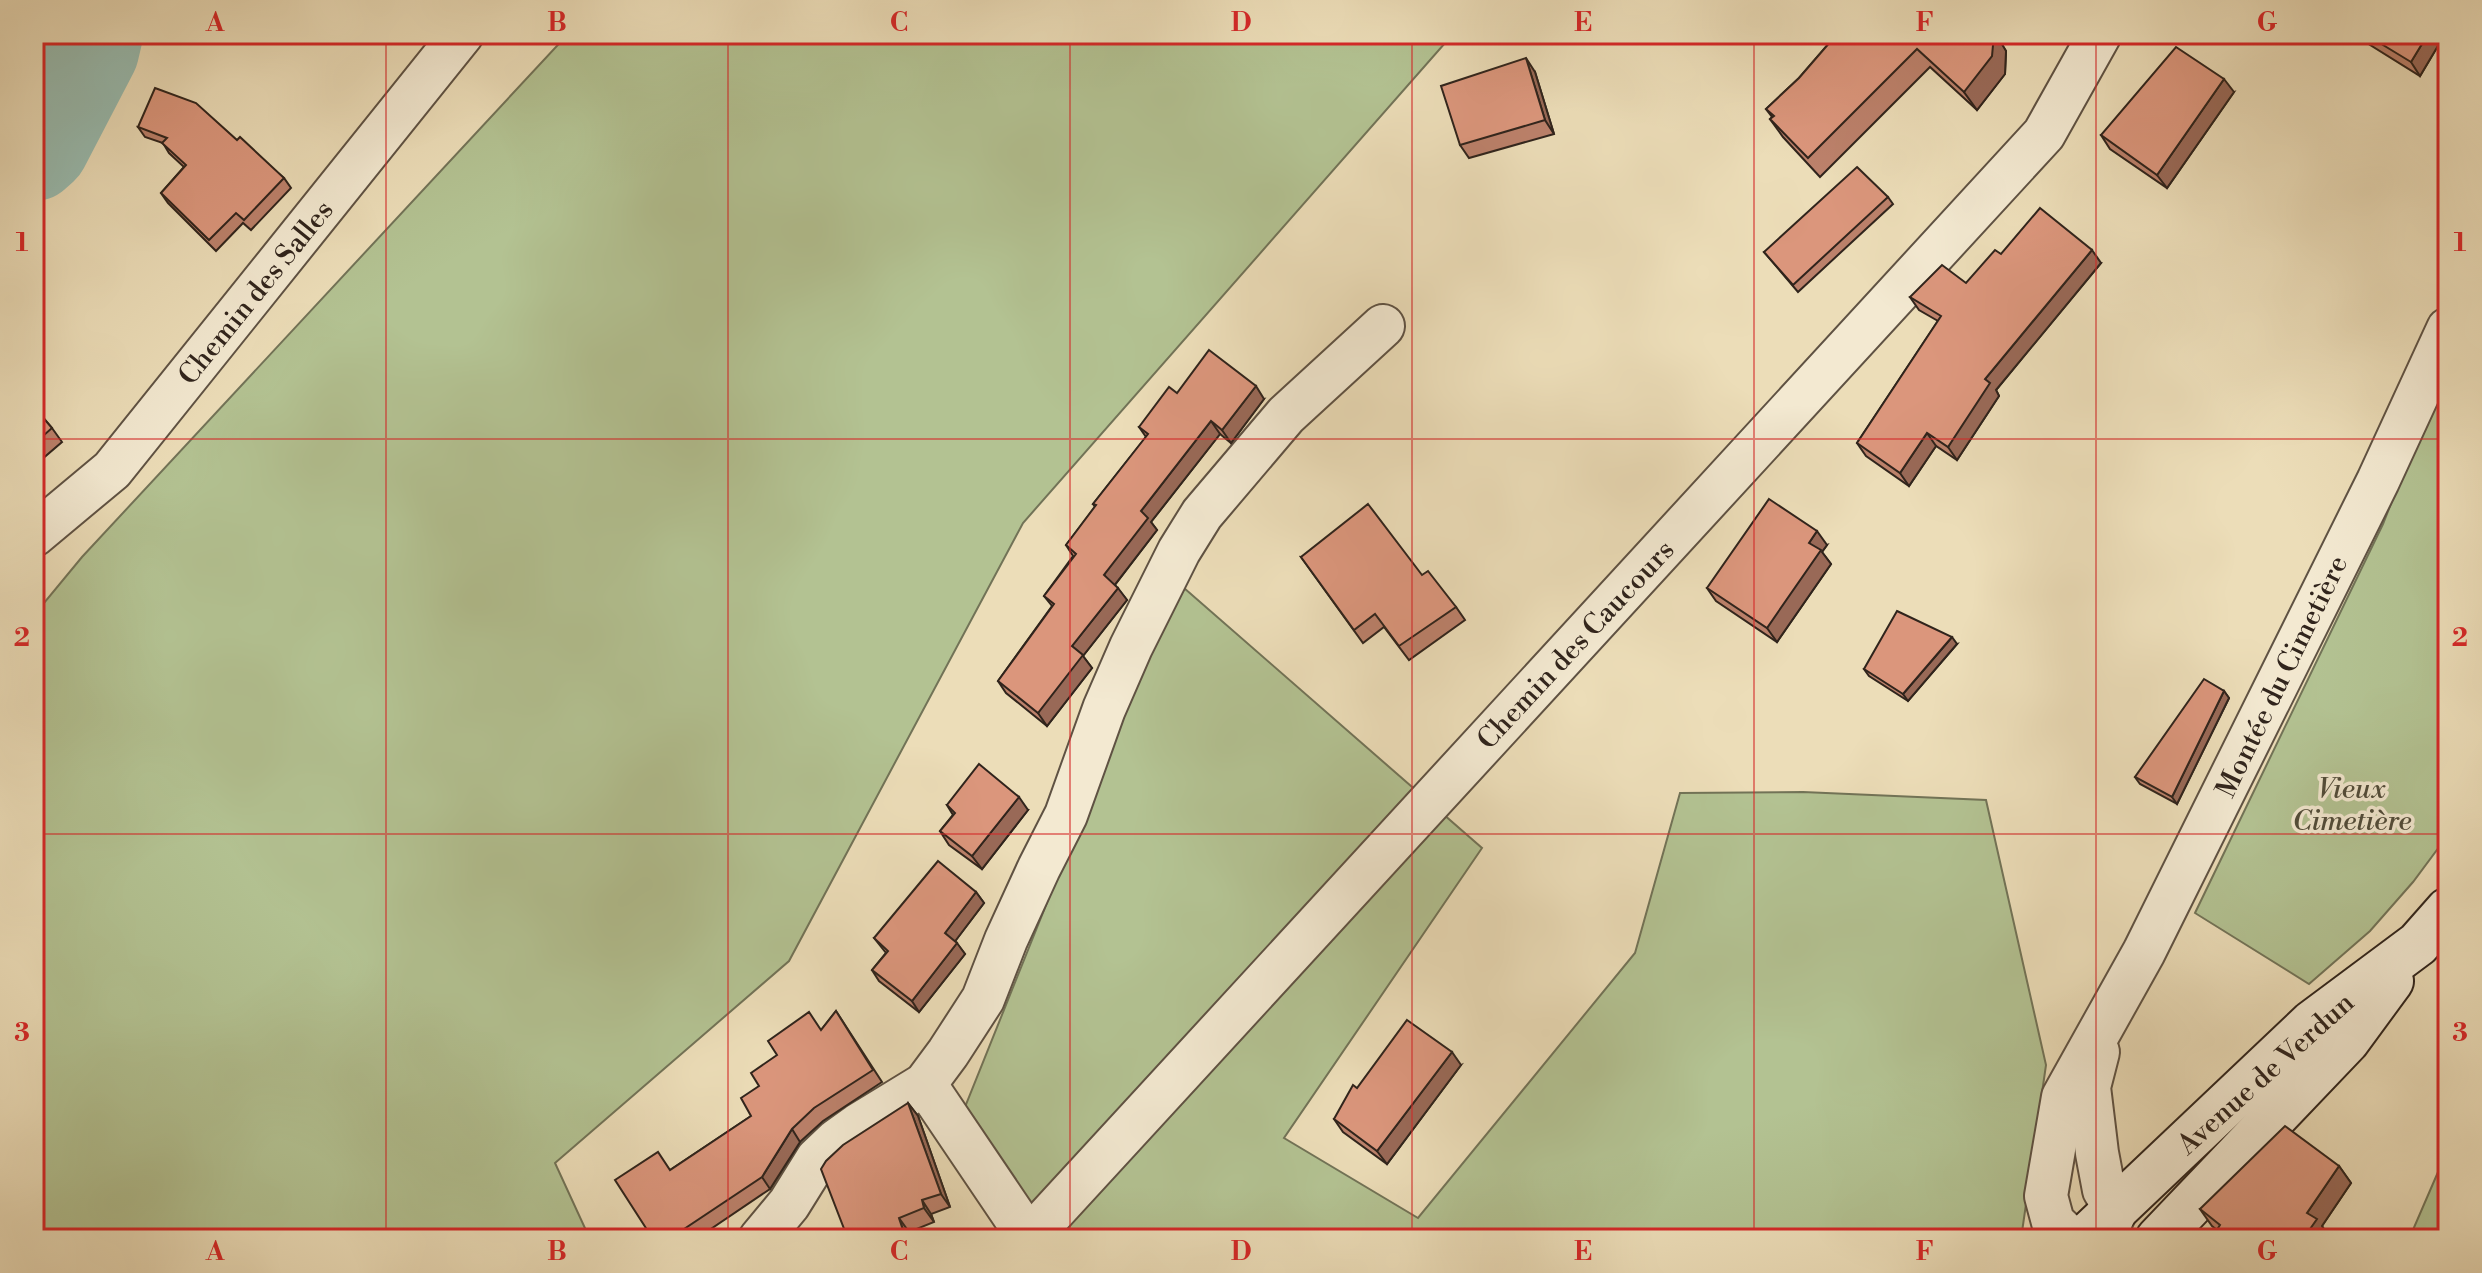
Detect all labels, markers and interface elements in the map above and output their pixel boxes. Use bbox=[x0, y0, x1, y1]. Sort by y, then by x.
text: A bbox=[205, 7, 225, 39]
text: B bbox=[547, 7, 567, 39]
text: C bbox=[890, 7, 908, 39]
text: D bbox=[1231, 7, 1251, 39]
text: E bbox=[1574, 7, 1592, 39]
text: F bbox=[1916, 7, 1934, 39]
text: G bbox=[2257, 7, 2278, 39]
street label: Chemin des Salles bbox=[171, 193, 341, 392]
text: 1 bbox=[16, 227, 29, 259]
text: 1 bbox=[2454, 227, 2467, 259]
street label: Chemin des Caucours bbox=[1470, 533, 1682, 757]
street label: Montée du Cimetière bbox=[2209, 550, 2356, 803]
text: 2 bbox=[14, 622, 30, 654]
text: 2 bbox=[2452, 622, 2468, 654]
park label: Vieux Cimetière bbox=[2292, 772, 2412, 839]
street label: Avenue de Verdun bbox=[2170, 985, 2362, 1163]
text: 3 bbox=[14, 1017, 30, 1049]
text: 3 bbox=[2452, 1017, 2468, 1049]
text: A bbox=[205, 1236, 225, 1268]
text: B bbox=[547, 1236, 567, 1268]
text: C bbox=[890, 1236, 908, 1268]
text: D bbox=[1231, 1236, 1251, 1268]
text: E bbox=[1574, 1236, 1592, 1268]
text: F bbox=[1916, 1236, 1934, 1268]
text: G bbox=[2257, 1236, 2278, 1268]

